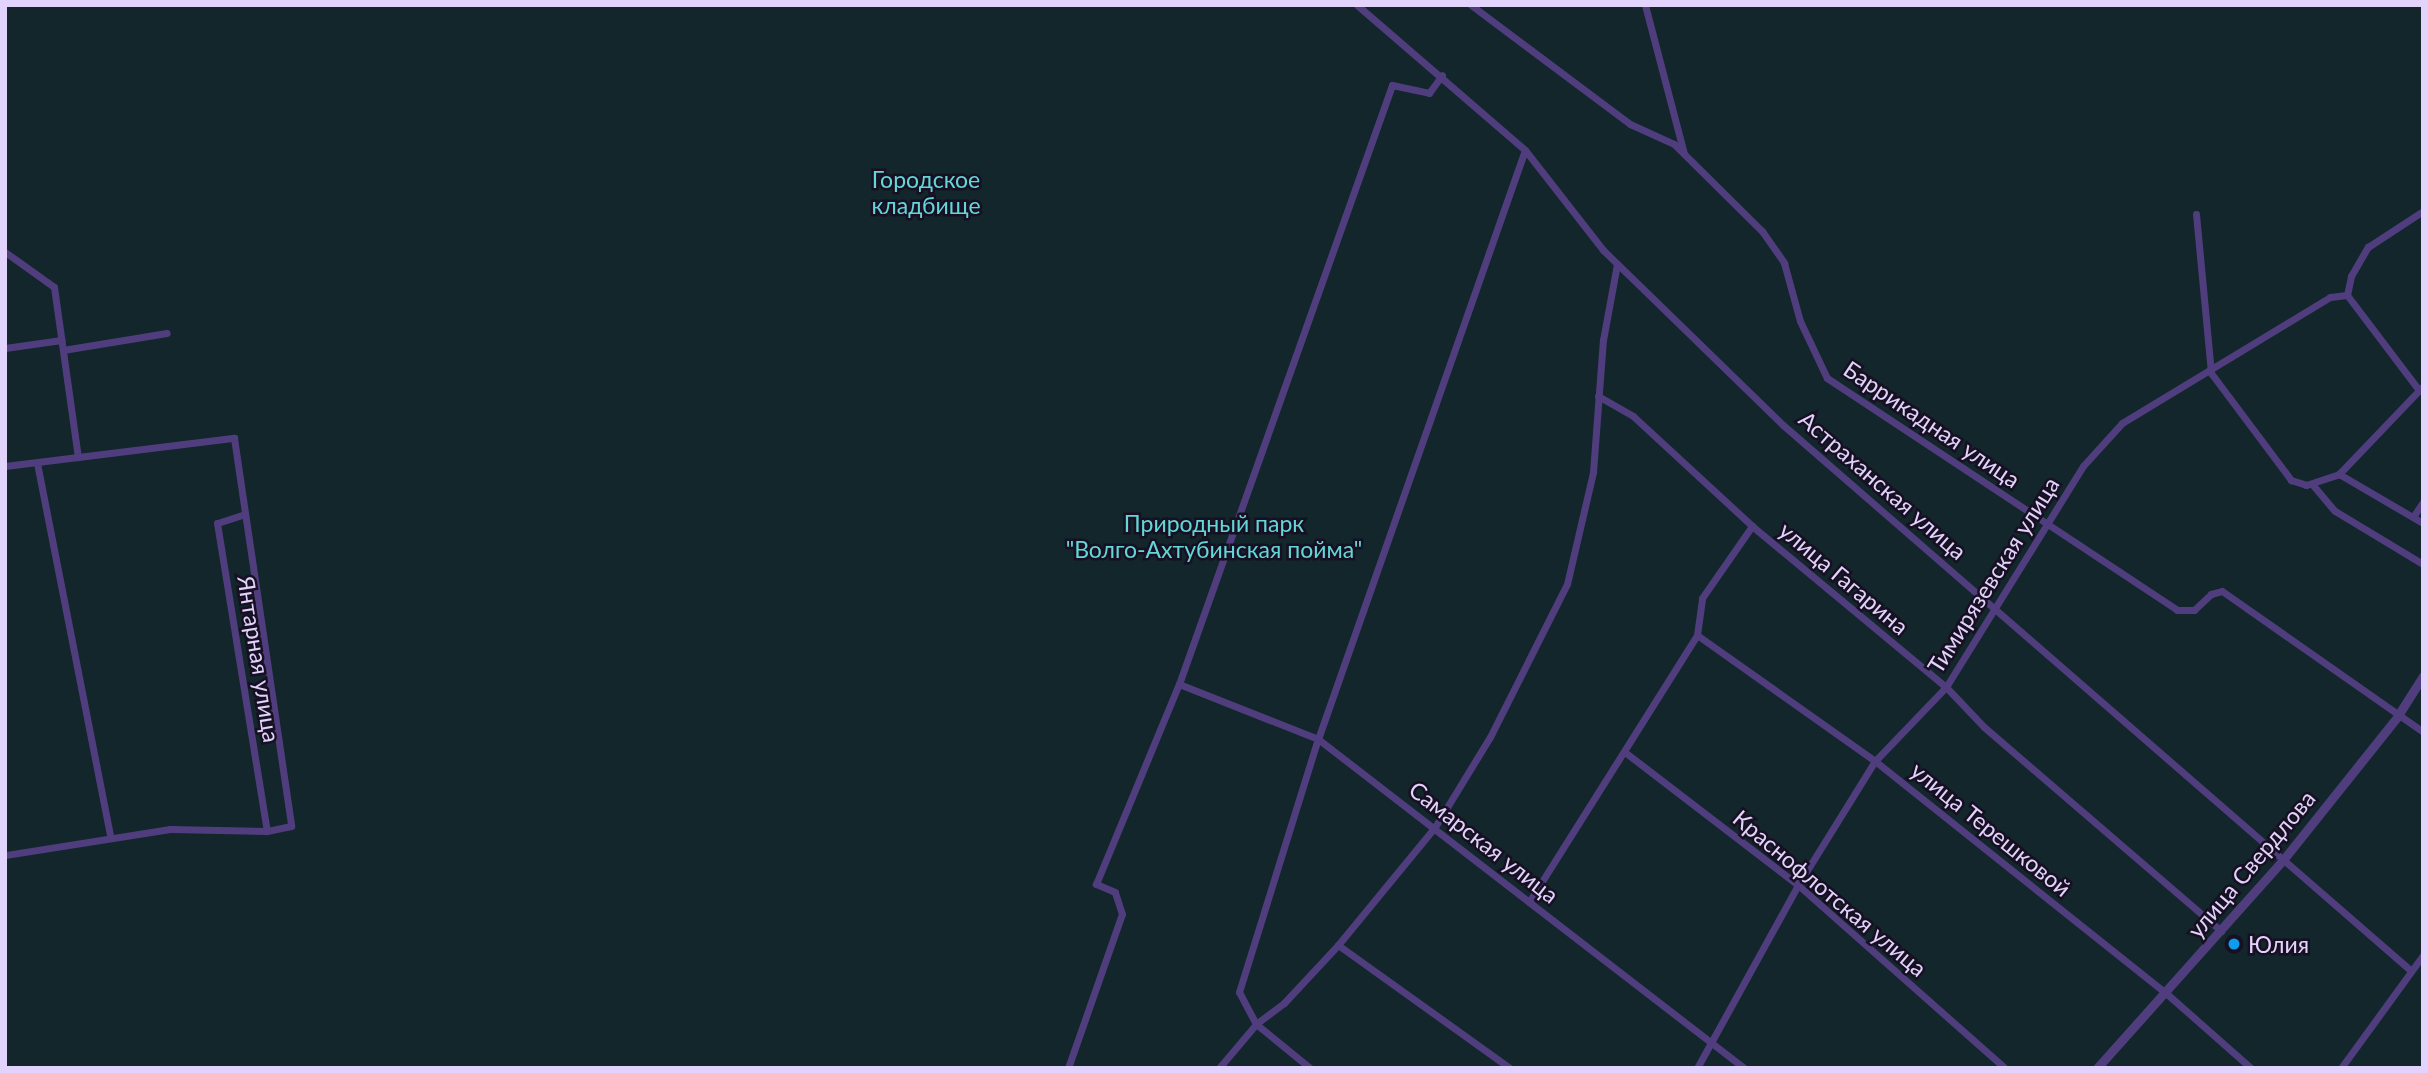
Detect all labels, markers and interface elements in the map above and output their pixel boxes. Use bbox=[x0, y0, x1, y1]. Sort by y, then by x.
park label: Городское кладбище bbox=[871, 165, 981, 219]
street label: Баррикадная улица bbox=[1839, 355, 2025, 493]
street label: Астраханская улица bbox=[1794, 405, 1972, 565]
street label: Тимирязевская улица bbox=[1921, 472, 2065, 678]
park label: Природный парк "Волго-Ахтубинская пойма" bbox=[1066, 509, 1362, 563]
street label: улица Гагарина bbox=[1774, 516, 1914, 640]
street label: Янтарная улица bbox=[232, 574, 286, 744]
street label: улица Терешковой bbox=[1905, 756, 2077, 902]
street label: Самарская улица bbox=[1404, 775, 1564, 909]
street label: улица Свердлова bbox=[2181, 785, 2321, 943]
street label: Краснофлотская улица bbox=[1728, 804, 1932, 982]
place label: Юлия bbox=[2248, 930, 2309, 958]
marker: Юлия bbox=[2226, 936, 2242, 952]

